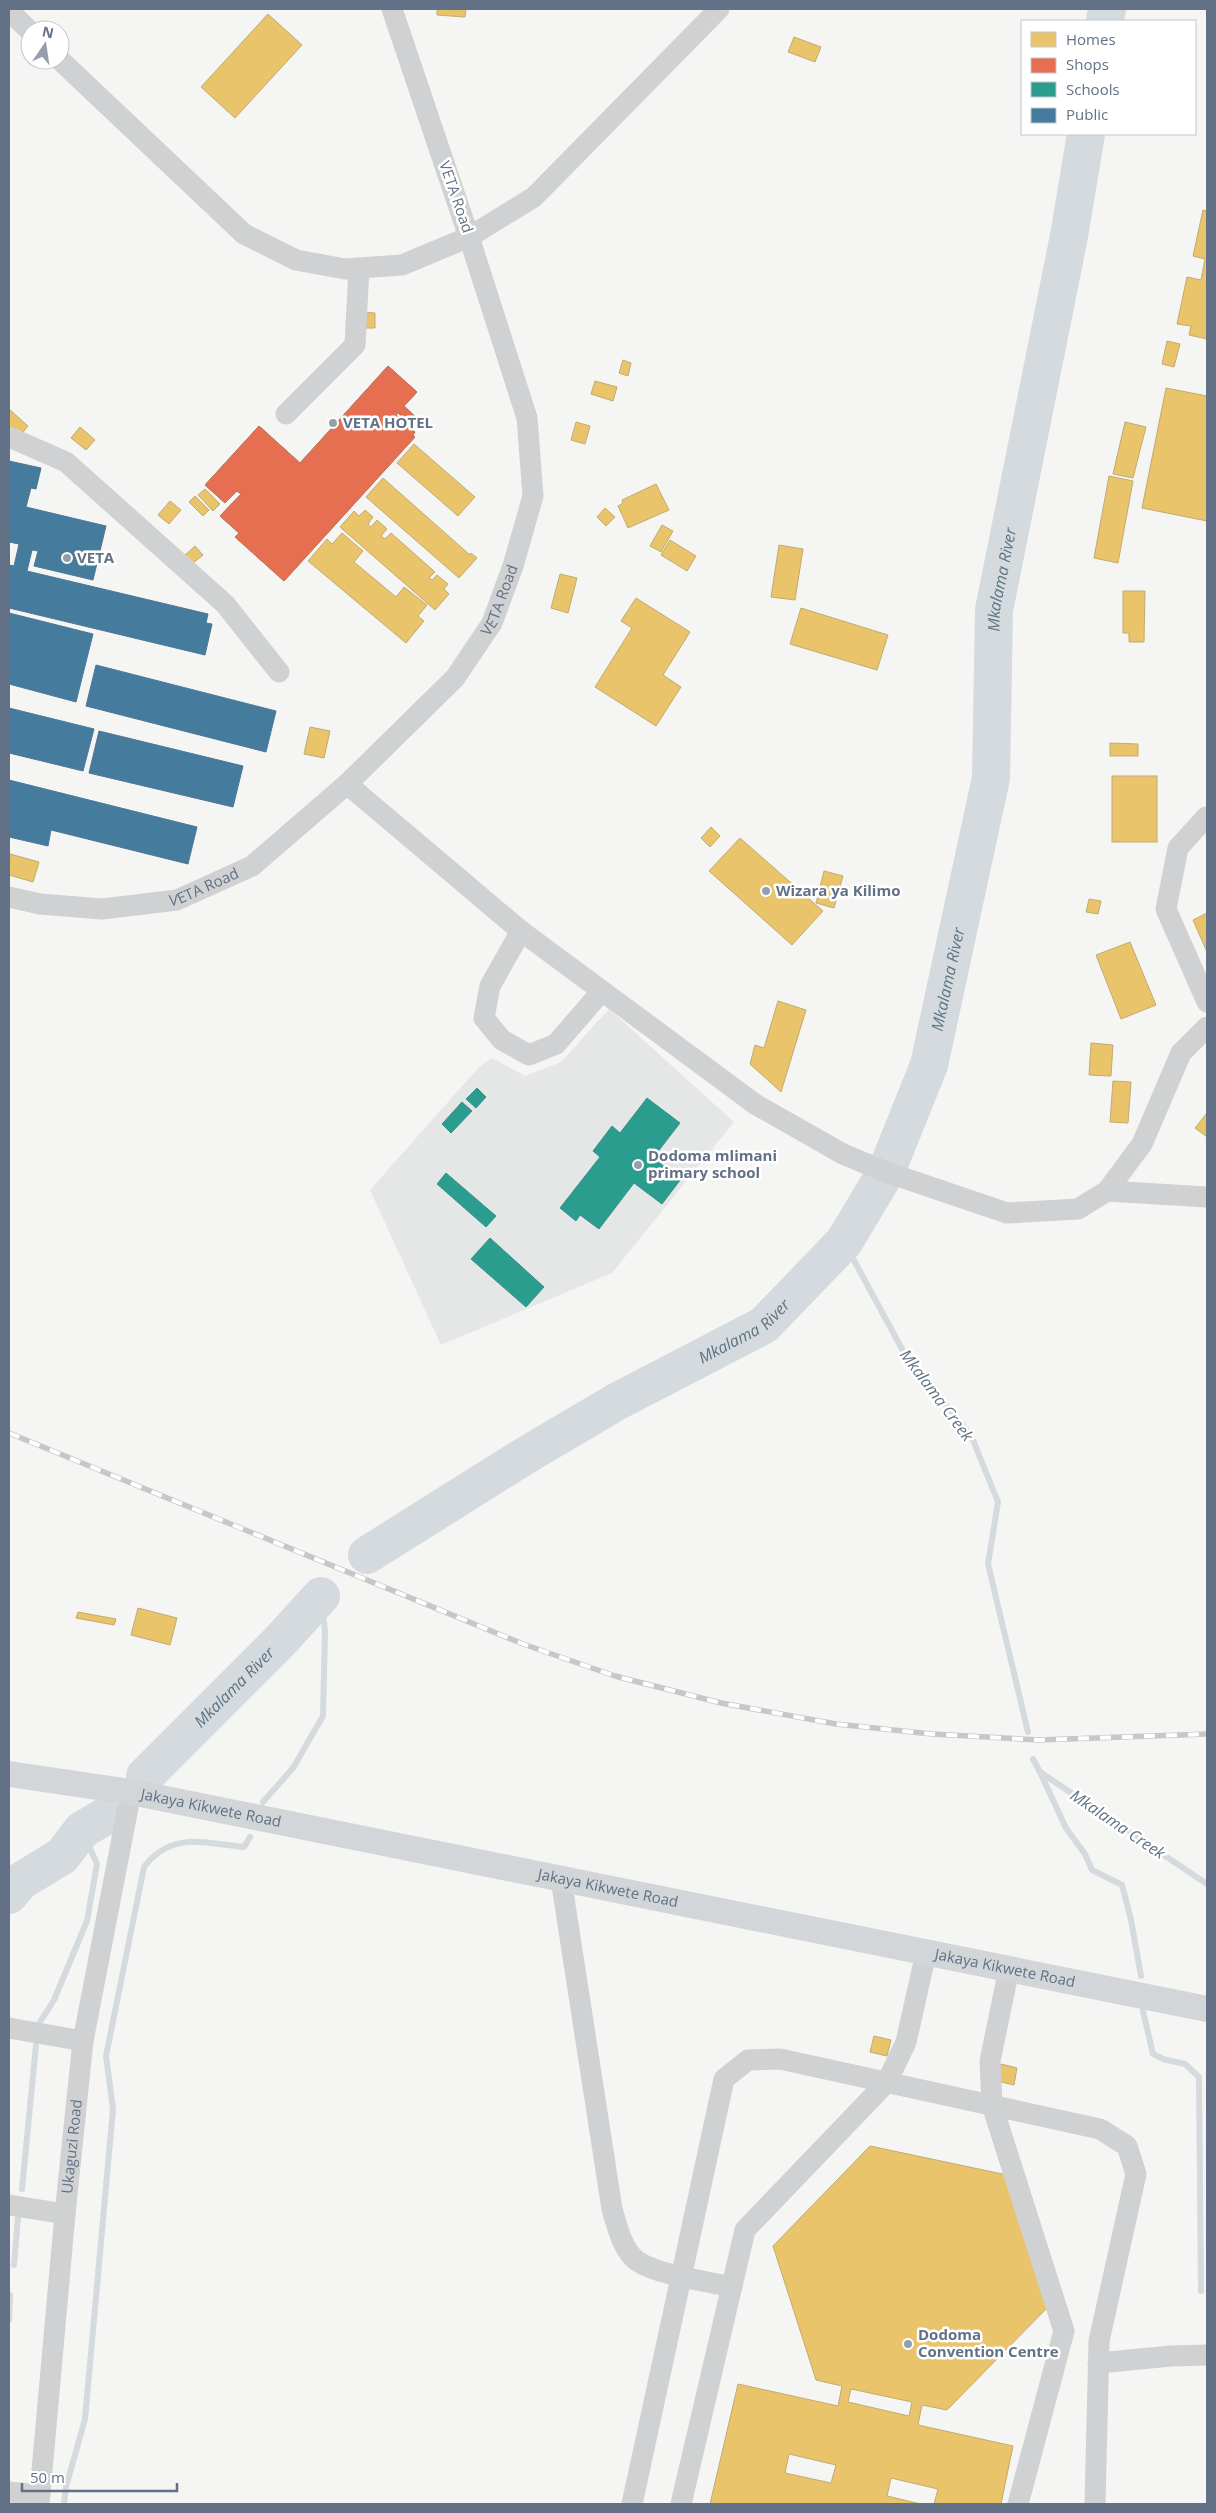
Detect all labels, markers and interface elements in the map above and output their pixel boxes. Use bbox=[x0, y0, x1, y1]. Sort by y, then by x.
north arrow bbox=[20, 20, 70, 70]
legend bbox=[1021, 20, 1196, 135]
text: N bbox=[40, 21, 56, 42]
text: Homes bbox=[1066, 29, 1116, 49]
text: Shops bbox=[1066, 54, 1109, 74]
text: Schools bbox=[1066, 79, 1120, 99]
text: Public bbox=[1066, 104, 1108, 124]
street label: VETA Road bbox=[435, 158, 479, 235]
place label: VETA HOTEL bbox=[343, 412, 433, 432]
marker: VETA HOTEL bbox=[327, 417, 339, 429]
water label: Mkalama River bbox=[983, 525, 1021, 632]
place label: VETA bbox=[77, 547, 115, 567]
marker: VETA bbox=[61, 552, 73, 564]
street label: VETA Road bbox=[475, 562, 522, 639]
street label: VETA Road bbox=[168, 862, 242, 910]
place label: Wizara ya Kilimo bbox=[776, 880, 900, 900]
marker: Wizara ya Kilimo bbox=[760, 885, 772, 897]
water label: Mkalama River bbox=[926, 925, 970, 1033]
place label: Dodoma mlimani primary school bbox=[648, 1145, 777, 1182]
marker: Dodoma mlimani primary school bbox=[632, 1159, 644, 1171]
water label: Mkalama River bbox=[694, 1293, 795, 1368]
water label: Mkalama Creek bbox=[895, 1344, 980, 1446]
water label: Mkalama River bbox=[189, 1641, 280, 1732]
street label: Jakaya Kikwete Road bbox=[137, 1783, 283, 1831]
water label: Mkalama Creek bbox=[1066, 1784, 1171, 1865]
street label: Jakaya Kikwete Road bbox=[534, 1863, 680, 1911]
street label: Jakaya Kikwete Road bbox=[931, 1943, 1077, 1991]
street label: Ukaguzi Road bbox=[56, 2098, 86, 2195]
place label: Dodoma Convention Centre bbox=[918, 2324, 1059, 2361]
marker: Dodoma Convention Centre bbox=[902, 2338, 914, 2350]
scale bar bbox=[22, 2460, 178, 2492]
text: 50 m bbox=[30, 2467, 65, 2487]

